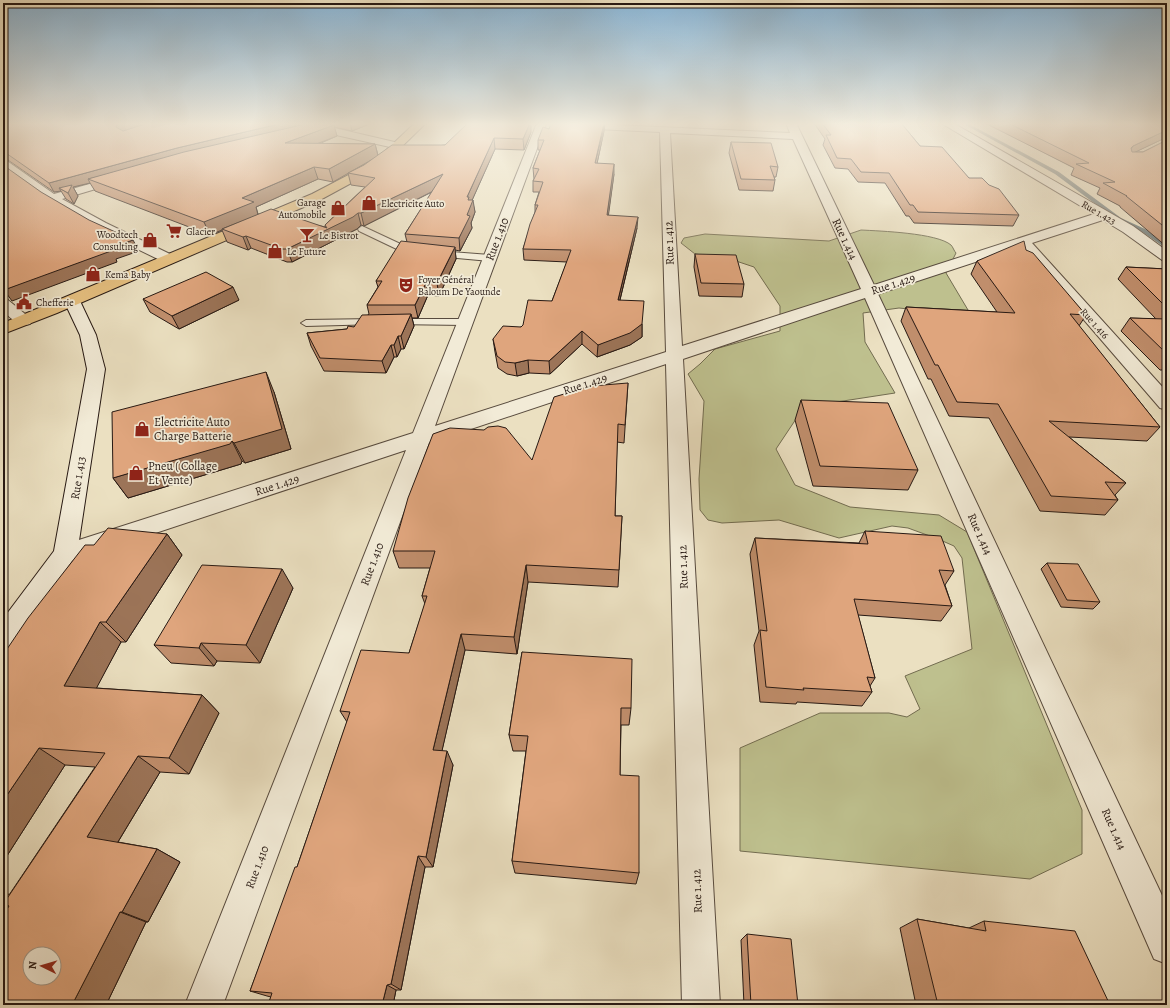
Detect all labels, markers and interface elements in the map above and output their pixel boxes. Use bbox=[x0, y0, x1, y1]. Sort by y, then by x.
shop icon: Electricite Auto bbox=[360, 194, 378, 212]
place label: Garage Automobile bbox=[278, 196, 327, 221]
place label: Electricite Auto bbox=[381, 197, 444, 210]
street label: Rue 1.423 bbox=[1079, 197, 1118, 227]
shop icon: Garage Automobile bbox=[329, 199, 347, 217]
street label: Rue 1.410 bbox=[481, 215, 513, 263]
street label: Rue 1.414 bbox=[828, 216, 862, 263]
street label: Rue 1.412 bbox=[660, 220, 678, 265]
supermarket icon: Glacier bbox=[165, 222, 183, 240]
place label: Glacier bbox=[186, 225, 215, 238]
bar icon: Le Bistrot bbox=[298, 226, 316, 244]
place label: Woodtech Consulting bbox=[93, 228, 139, 253]
place label: Le Bistrot bbox=[319, 229, 359, 242]
shop icon: Woodtech Consulting bbox=[141, 231, 159, 249]
shop icon: Le Future bbox=[266, 242, 284, 260]
place label: Le Future bbox=[287, 245, 326, 258]
shop icon: Kema Baby bbox=[84, 265, 102, 283]
place label: Kema Baby bbox=[105, 268, 151, 281]
street label: Rue 1.429 bbox=[869, 269, 917, 299]
place label: Foyer Général Baloum De Yaounde bbox=[418, 273, 501, 298]
theatre icon: Foyer Général Baloum De Yaounde bbox=[397, 276, 415, 294]
public building icon: Chefferie bbox=[15, 293, 33, 311]
place label: Chefferie bbox=[36, 296, 74, 309]
street label: Rue 1.416 bbox=[1078, 305, 1112, 342]
street label: Rue 1.429 bbox=[561, 369, 609, 399]
place label: Electricite Auto Charge Batterie bbox=[154, 414, 231, 444]
shop icon: Electricite Auto Charge Batterie bbox=[133, 420, 151, 438]
street label: Rue 1.413 bbox=[67, 455, 89, 501]
place label: Pneu ( Collage Et Vente) bbox=[148, 458, 217, 488]
shop icon: Pneu ( Collage Et Vente) bbox=[127, 464, 145, 482]
street label: Rue 1.429 bbox=[253, 470, 301, 500]
street label: Rue 1.414 bbox=[964, 511, 996, 558]
street label: Rue 1.410 bbox=[356, 540, 388, 588]
street label: Rue 1.412 bbox=[674, 544, 692, 589]
street label: Rue 1.414 bbox=[1098, 806, 1130, 853]
street label: Rue 1.410 bbox=[241, 843, 273, 891]
street label: Rue 1.412 bbox=[688, 868, 706, 913]
north arrow bbox=[22, 946, 62, 986]
text: N bbox=[25, 961, 40, 970]

